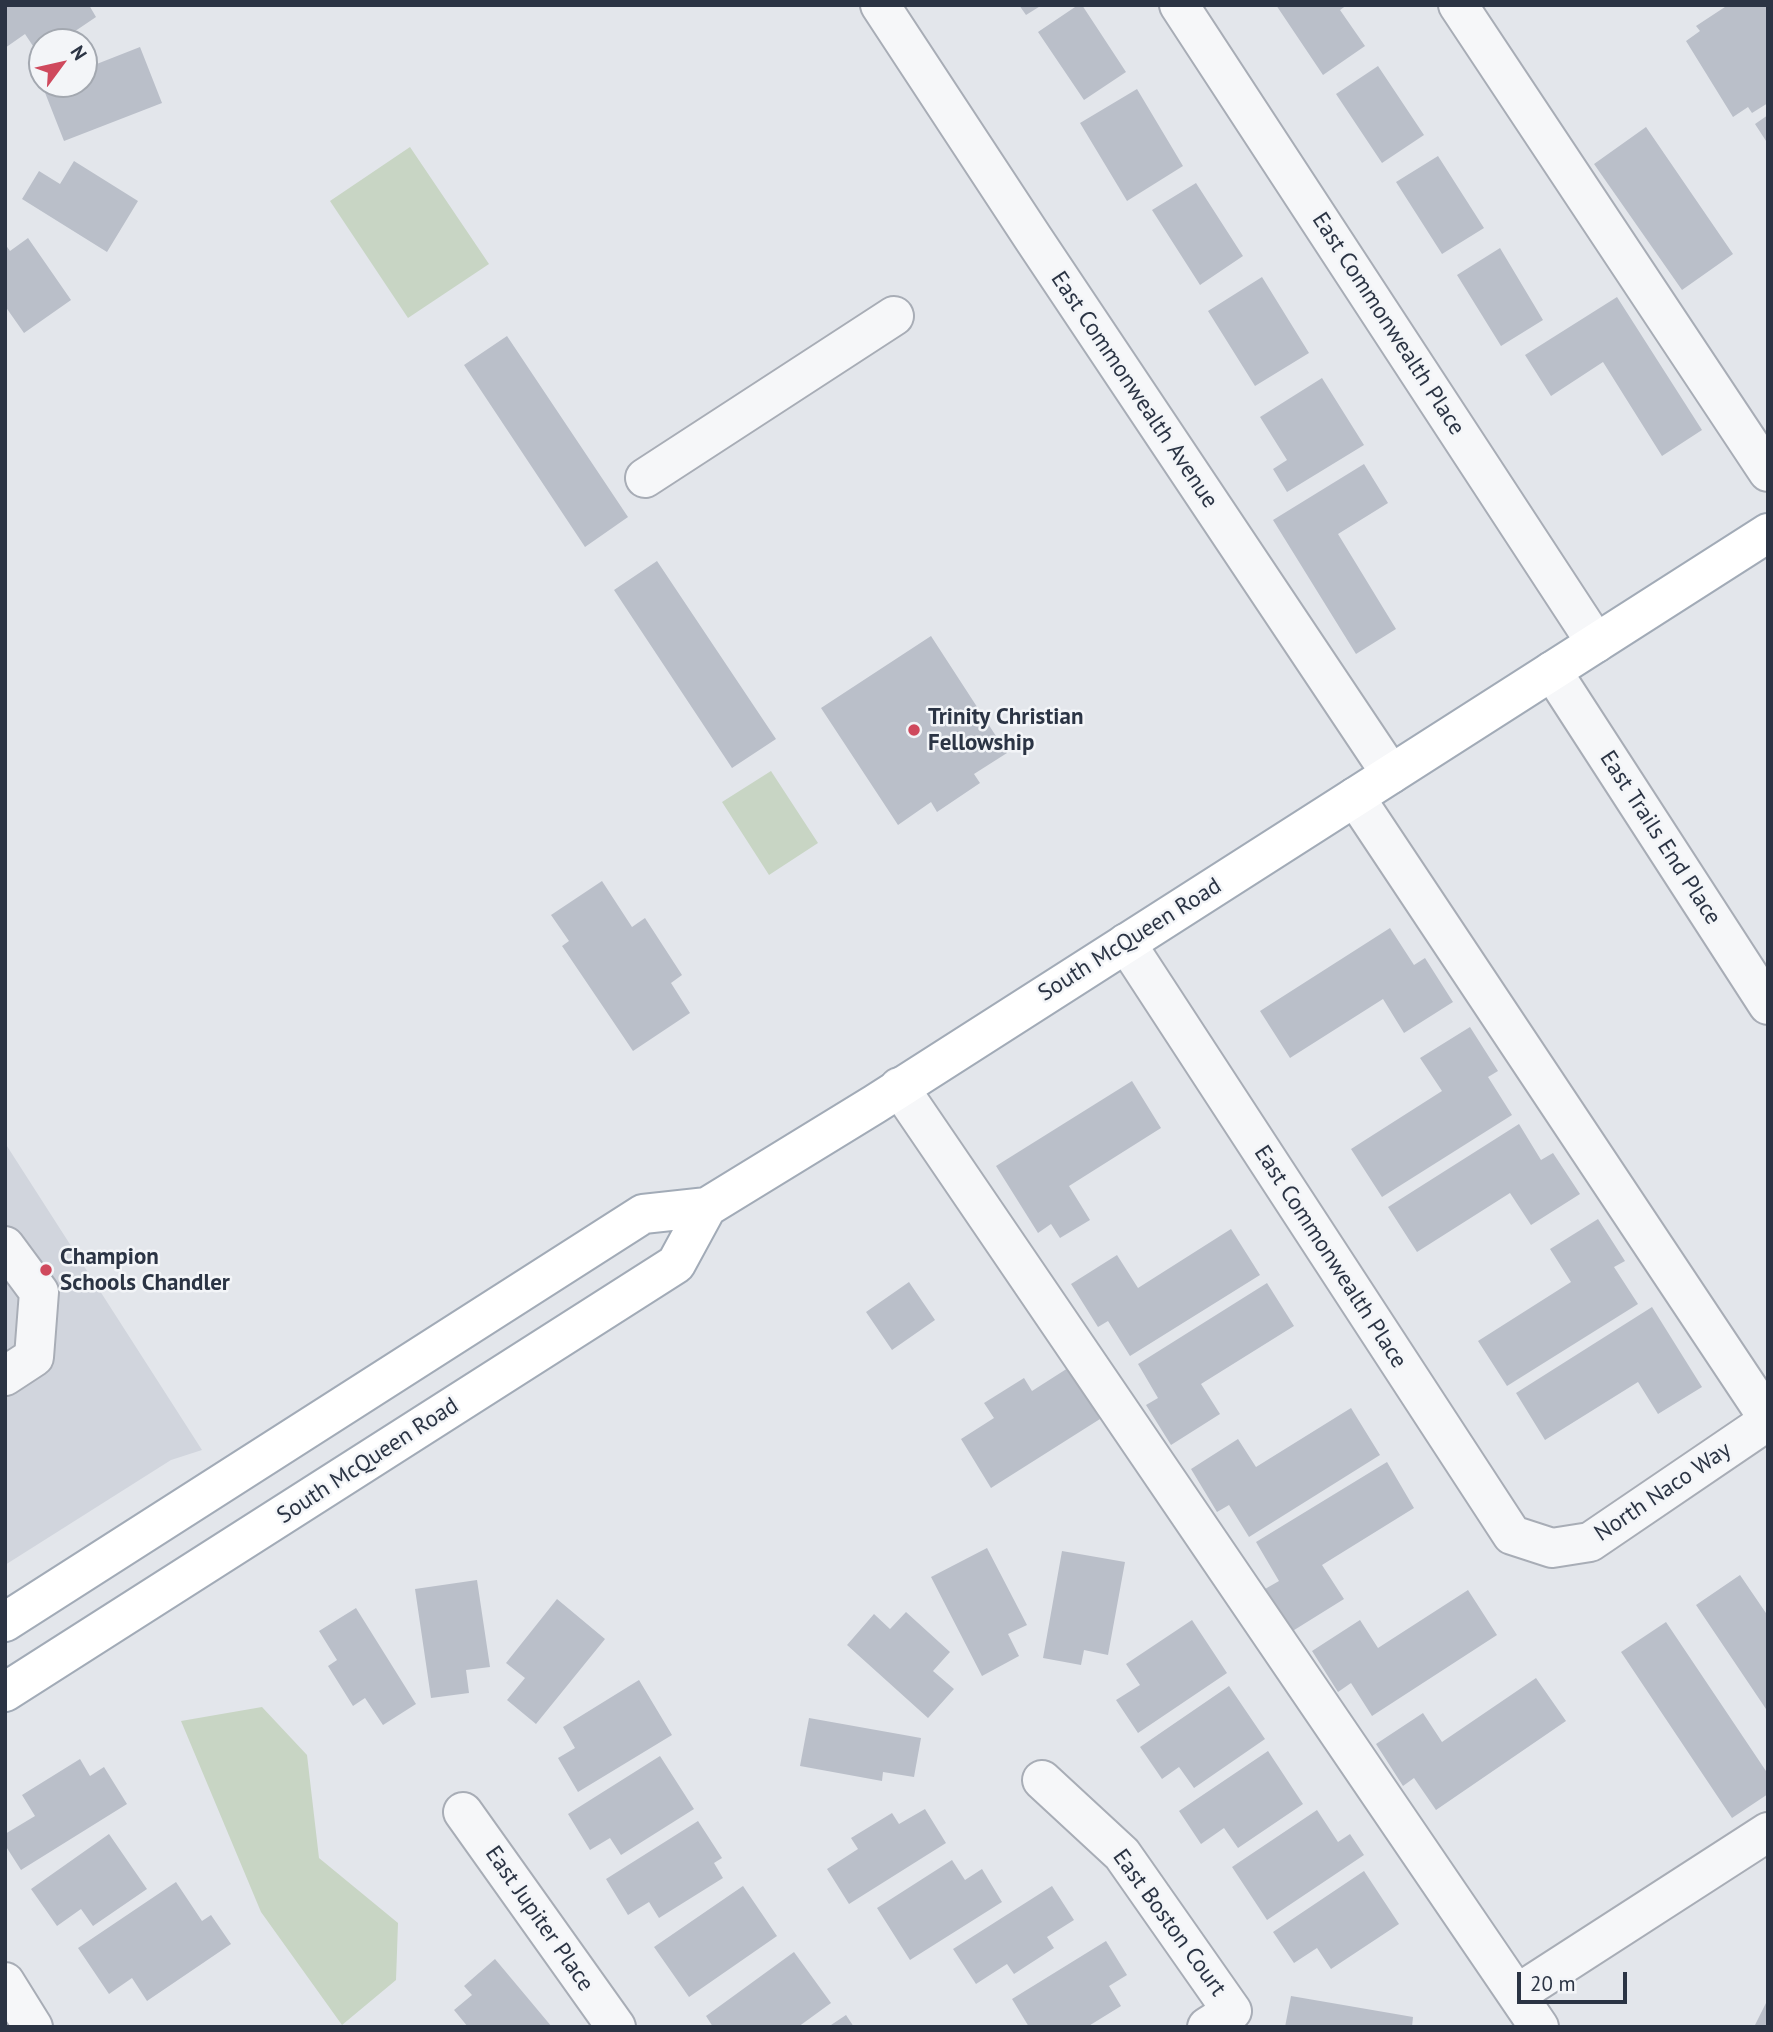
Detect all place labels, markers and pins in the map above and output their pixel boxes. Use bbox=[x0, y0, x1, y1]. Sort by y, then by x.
place label: Trinity Christian Fellowship bbox=[928, 703, 1083, 757]
marker: Trinity Christian Fellowship bbox=[906, 722, 922, 738]
place label: Champion Schools Chandler bbox=[60, 1243, 230, 1297]
marker: Champion Schools Chandler bbox=[38, 1262, 54, 1278]

